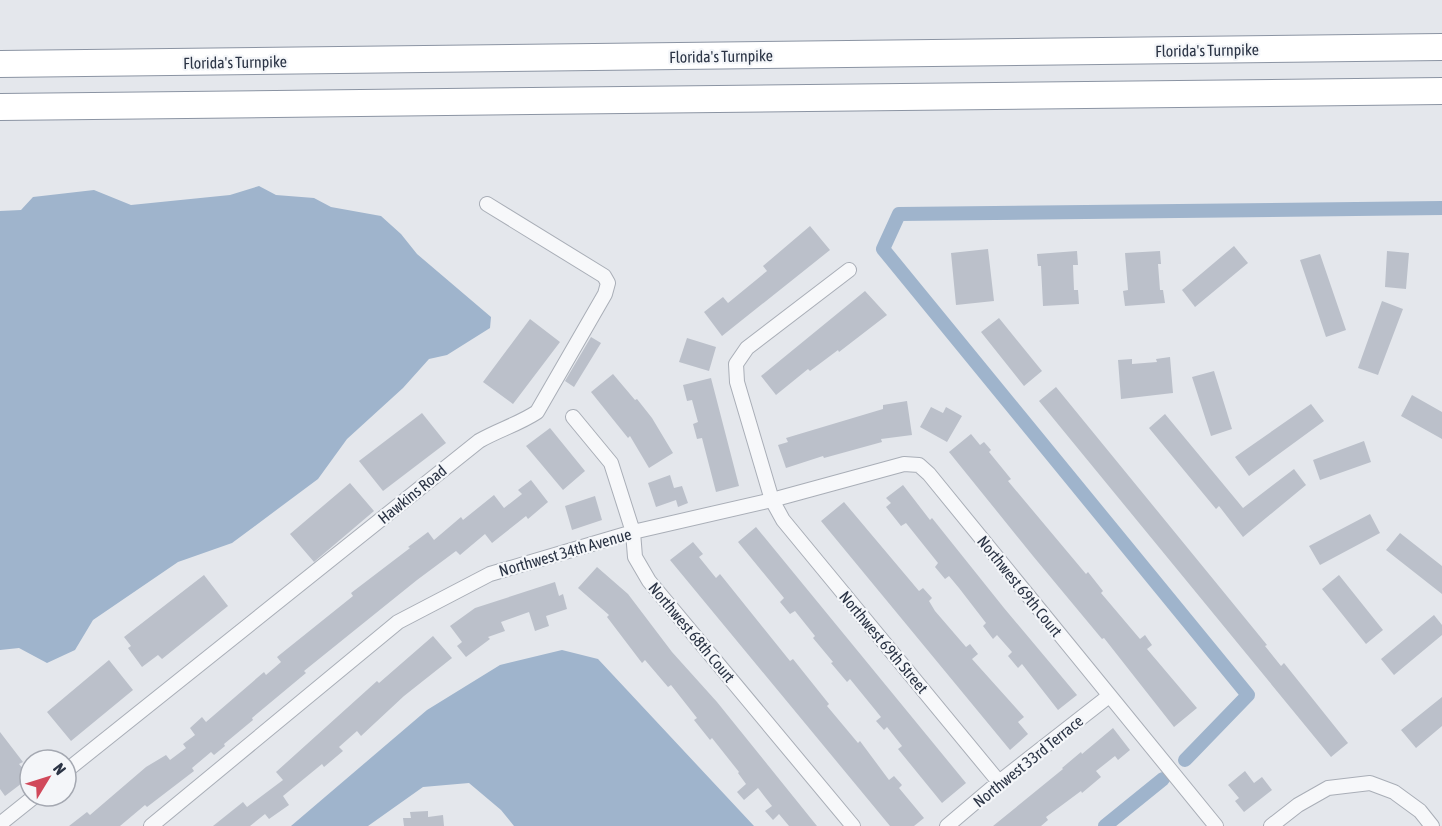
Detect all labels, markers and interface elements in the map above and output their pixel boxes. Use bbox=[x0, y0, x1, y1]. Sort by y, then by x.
street label: Florida's Turnpike bbox=[1155, 40, 1259, 61]
street label: Florida's Turnpike bbox=[669, 46, 773, 67]
street label: Florida's Turnpike bbox=[183, 52, 287, 73]
street label: Hawkins Road bbox=[374, 461, 450, 527]
street label: Northwest 34th Avenue bbox=[497, 524, 633, 580]
street label: Northwest 69th Court bbox=[974, 532, 1066, 640]
street label: Northwest 68th Court bbox=[645, 579, 739, 686]
street label: Northwest 69th Street bbox=[836, 587, 932, 697]
street label: Northwest 33rd Terrace bbox=[970, 711, 1086, 811]
north arrow bbox=[18, 748, 78, 808]
text: N bbox=[50, 759, 70, 778]

